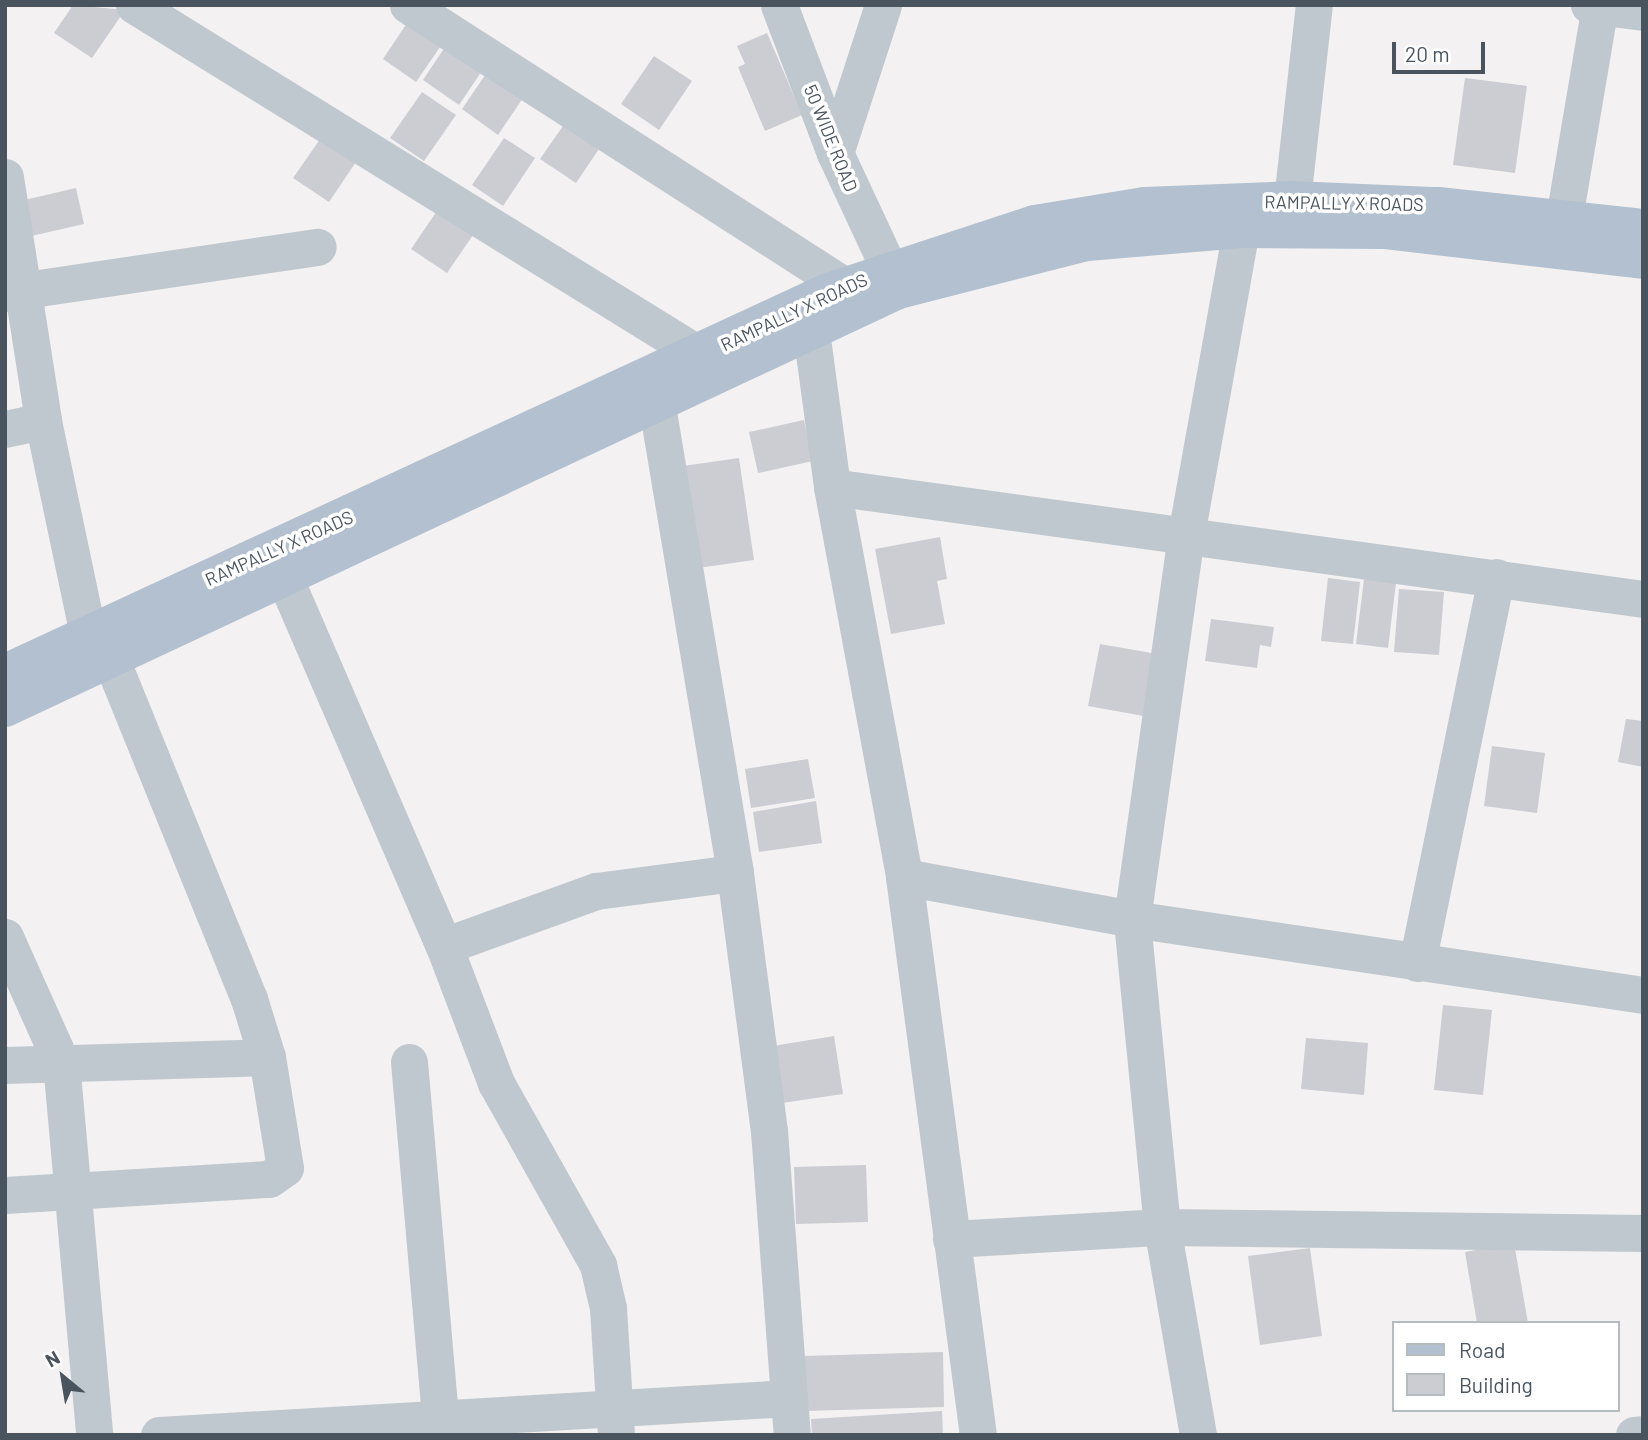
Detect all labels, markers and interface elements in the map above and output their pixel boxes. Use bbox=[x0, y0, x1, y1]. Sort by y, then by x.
scale bar bbox=[1396, 28, 1489, 72]
text: 20 m bbox=[1405, 41, 1450, 66]
street label: 50 WIDE ROAD bbox=[800, 81, 862, 195]
street label: RAMPALLY X ROADS bbox=[1264, 191, 1424, 215]
street label: RAMPALLY X ROADS bbox=[717, 269, 871, 355]
street label: RAMPALLY X ROADS bbox=[202, 506, 356, 590]
legend bbox=[1392, 1321, 1620, 1412]
text: Road bbox=[1459, 1337, 1505, 1362]
north arrow bbox=[28, 1342, 98, 1412]
text: N bbox=[41, 1345, 63, 1372]
text: Building bbox=[1459, 1372, 1533, 1397]

